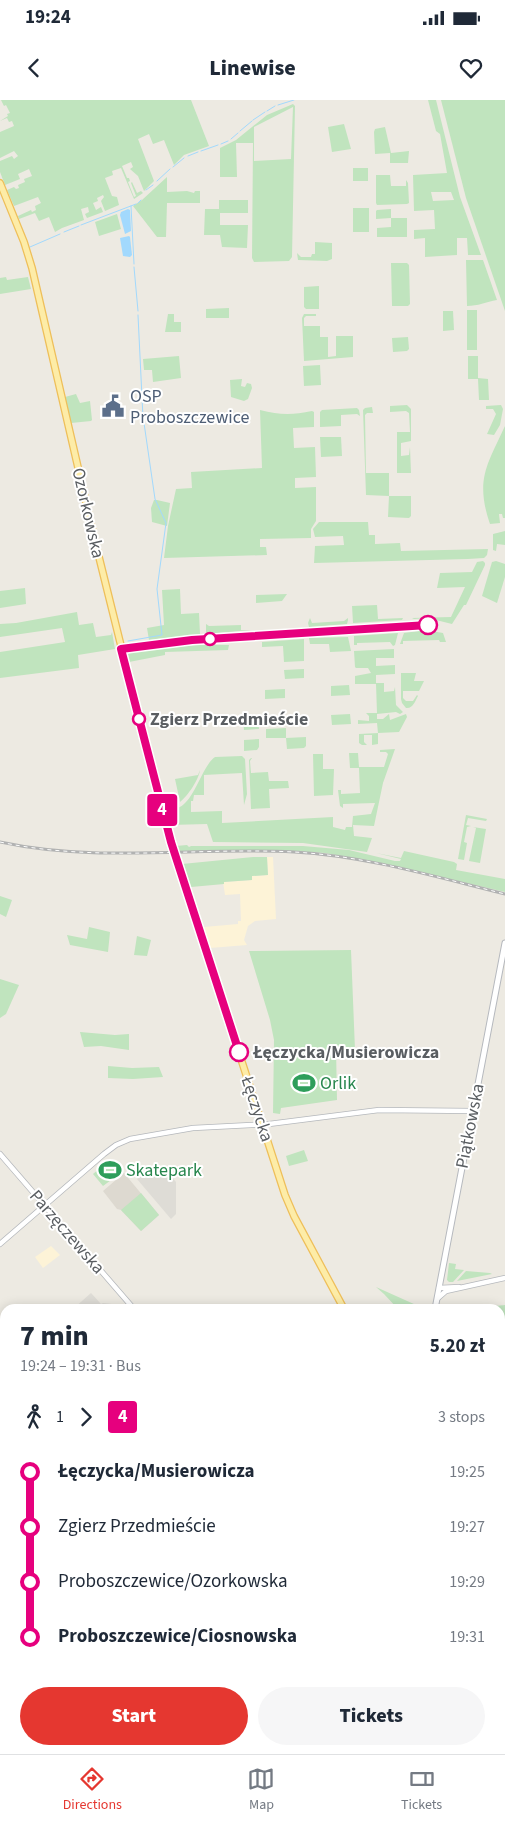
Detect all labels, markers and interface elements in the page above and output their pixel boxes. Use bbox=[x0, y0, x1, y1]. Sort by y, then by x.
text: 19:24 bbox=[25, 4, 71, 31]
text: Linewise bbox=[209, 52, 296, 84]
icon: back bbox=[20, 54, 48, 82]
icon: heart bbox=[457, 54, 485, 82]
place label: OSP Proboszczewice bbox=[130, 384, 250, 430]
public building icon: OSP Proboszczewice bbox=[100, 393, 126, 419]
street label: Ozorkowska bbox=[65, 465, 111, 561]
unlabelled marker bbox=[418, 615, 438, 635]
unlabelled marker bbox=[203, 632, 217, 646]
place label: Zgierz Przedmieście bbox=[150, 707, 308, 732]
marker: Zgierz Przedmieście bbox=[132, 712, 146, 726]
line badge: 4 bbox=[146, 794, 178, 826]
text: 4 bbox=[157, 797, 167, 822]
place label: Łęczycka/Musierowicza bbox=[252, 1040, 439, 1065]
marker: Łęczycka/Musierowicza bbox=[229, 1042, 249, 1062]
sports icon: Orlik bbox=[291, 1070, 317, 1096]
place label: Orlik bbox=[320, 1071, 356, 1096]
street label: Łęczycka bbox=[234, 1072, 279, 1145]
street label: Piątkowska bbox=[450, 1081, 490, 1171]
sports icon: Skatepark bbox=[97, 1157, 123, 1183]
place label: Skatepark bbox=[126, 1158, 202, 1183]
street label: Parzęczewska bbox=[23, 1185, 111, 1279]
text: 7 min bbox=[20, 1316, 89, 1356]
text: 5.20 zł bbox=[430, 1333, 485, 1360]
text: 19:24 – 19:31 · Bus bbox=[20, 1355, 141, 1377]
icon: walk bbox=[20, 1403, 48, 1431]
icon: forward bbox=[72, 1403, 100, 1431]
text: 4 bbox=[118, 1404, 127, 1429]
text: 1 bbox=[56, 1406, 64, 1428]
text: 3 stops bbox=[438, 1406, 485, 1428]
text: Łęczycka/Musierowicza bbox=[58, 1458, 255, 1485]
text: 19:25 bbox=[449, 1461, 485, 1483]
text: Zgierz Przedmieście bbox=[58, 1513, 216, 1540]
text: 19:27 bbox=[449, 1516, 485, 1538]
text: Proboszczewice/Ozorkowska bbox=[58, 1568, 288, 1595]
text: 19:29 bbox=[449, 1571, 485, 1593]
text: Proboszczewice/Ciosnowska bbox=[58, 1623, 297, 1650]
text: 19:31 bbox=[449, 1626, 485, 1648]
button: Start bbox=[20, 1687, 248, 1745]
button: Tickets bbox=[258, 1687, 485, 1745]
tab: Directions bbox=[63, 1765, 122, 1815]
tab: Map bbox=[247, 1765, 275, 1815]
tab: Tickets bbox=[401, 1765, 442, 1815]

